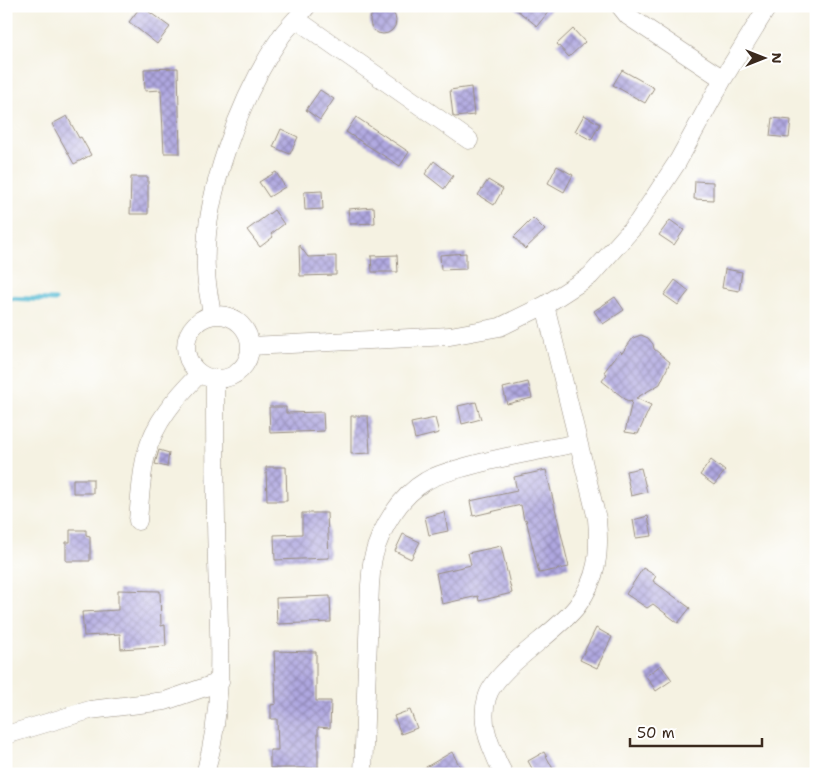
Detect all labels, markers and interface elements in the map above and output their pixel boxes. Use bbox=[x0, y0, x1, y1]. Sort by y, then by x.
north arrow bbox=[740, 32, 790, 82]
text: N bbox=[768, 52, 786, 64]
scale bar bbox=[630, 715, 762, 747]
text: 50 m bbox=[637, 723, 675, 743]

